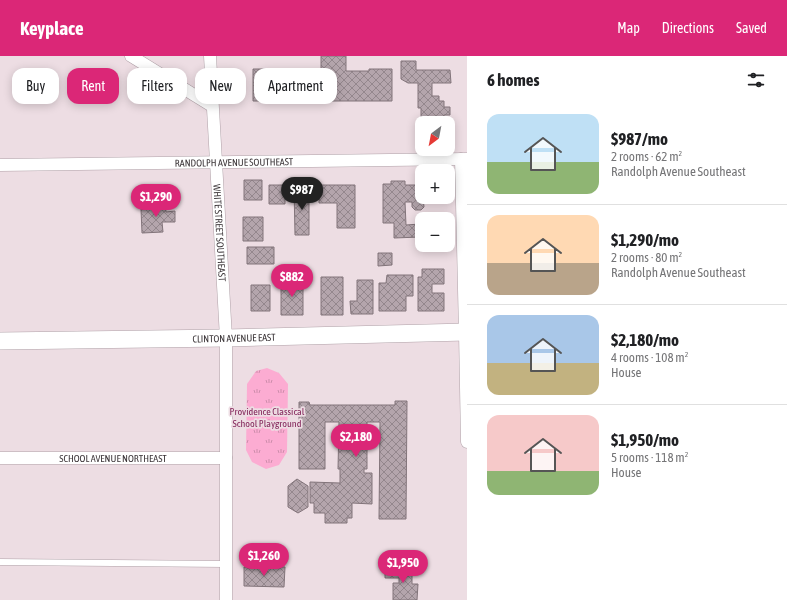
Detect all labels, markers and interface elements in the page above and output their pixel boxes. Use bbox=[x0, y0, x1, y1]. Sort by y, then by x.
text: Keyplace bbox=[20, 17, 84, 39]
text: Map bbox=[617, 20, 640, 36]
text: Directions bbox=[662, 20, 714, 36]
text: Saved bbox=[736, 20, 767, 36]
chip: Buy bbox=[12, 68, 59, 104]
chip: Rent bbox=[67, 68, 119, 104]
chip: Filters bbox=[127, 68, 187, 104]
chip: New bbox=[195, 68, 246, 104]
chip: Apartment bbox=[254, 68, 337, 104]
icon: filters bbox=[745, 69, 767, 91]
text: 6 homes bbox=[487, 70, 540, 90]
north arrow bbox=[415, 116, 455, 156]
map controls bbox=[415, 116, 455, 252]
text: $987/mo bbox=[611, 129, 668, 149]
icon: home bbox=[519, 130, 567, 178]
text: 2 rooms · 62 m² bbox=[611, 149, 682, 164]
street label: RANDOLPH AVENUE SOUTHEAST bbox=[175, 156, 294, 168]
button: + bbox=[415, 164, 455, 204]
text: Randolph Avenue Southeast bbox=[611, 164, 746, 179]
pin: $987 bbox=[278, 177, 326, 211]
text: $987 bbox=[290, 182, 314, 197]
pin: $1,290 bbox=[123, 184, 189, 218]
street label: WHITE STREET SOUTHEAST bbox=[212, 184, 228, 282]
text: $1,290 bbox=[140, 189, 172, 204]
button: − bbox=[415, 212, 455, 252]
text: $1,290/mo bbox=[611, 230, 679, 250]
icon: home bbox=[519, 231, 567, 279]
text: 2 rooms · 80 m² bbox=[611, 250, 682, 265]
pin: $882 bbox=[268, 264, 316, 298]
text: Randolph Avenue Southeast bbox=[611, 265, 746, 280]
text: $882 bbox=[280, 269, 304, 284]
text: $2,180/mo bbox=[611, 330, 679, 350]
street label: CLINTON AVENUE EAST bbox=[192, 331, 276, 344]
icon: home bbox=[519, 331, 567, 379]
text: 4 rooms · 108 m² bbox=[611, 350, 688, 365]
text: House bbox=[611, 365, 641, 380]
park label: Providence Classical School Playground bbox=[230, 406, 305, 429]
pin: $2,180 bbox=[323, 424, 389, 458]
text: $2,180 bbox=[340, 429, 372, 444]
text: $1,950/mo bbox=[611, 430, 679, 450]
icon: home bbox=[519, 431, 567, 479]
text: 5 rooms · 118 m² bbox=[611, 450, 688, 465]
street label: SCHOOL AVENUE NORTHEAST bbox=[59, 453, 167, 464]
text: House bbox=[611, 465, 641, 480]
pin: $1,260 bbox=[231, 543, 297, 577]
text: $1,260 bbox=[248, 548, 280, 563]
pin: $1,950 bbox=[370, 550, 436, 584]
text: $1,950 bbox=[387, 555, 419, 570]

